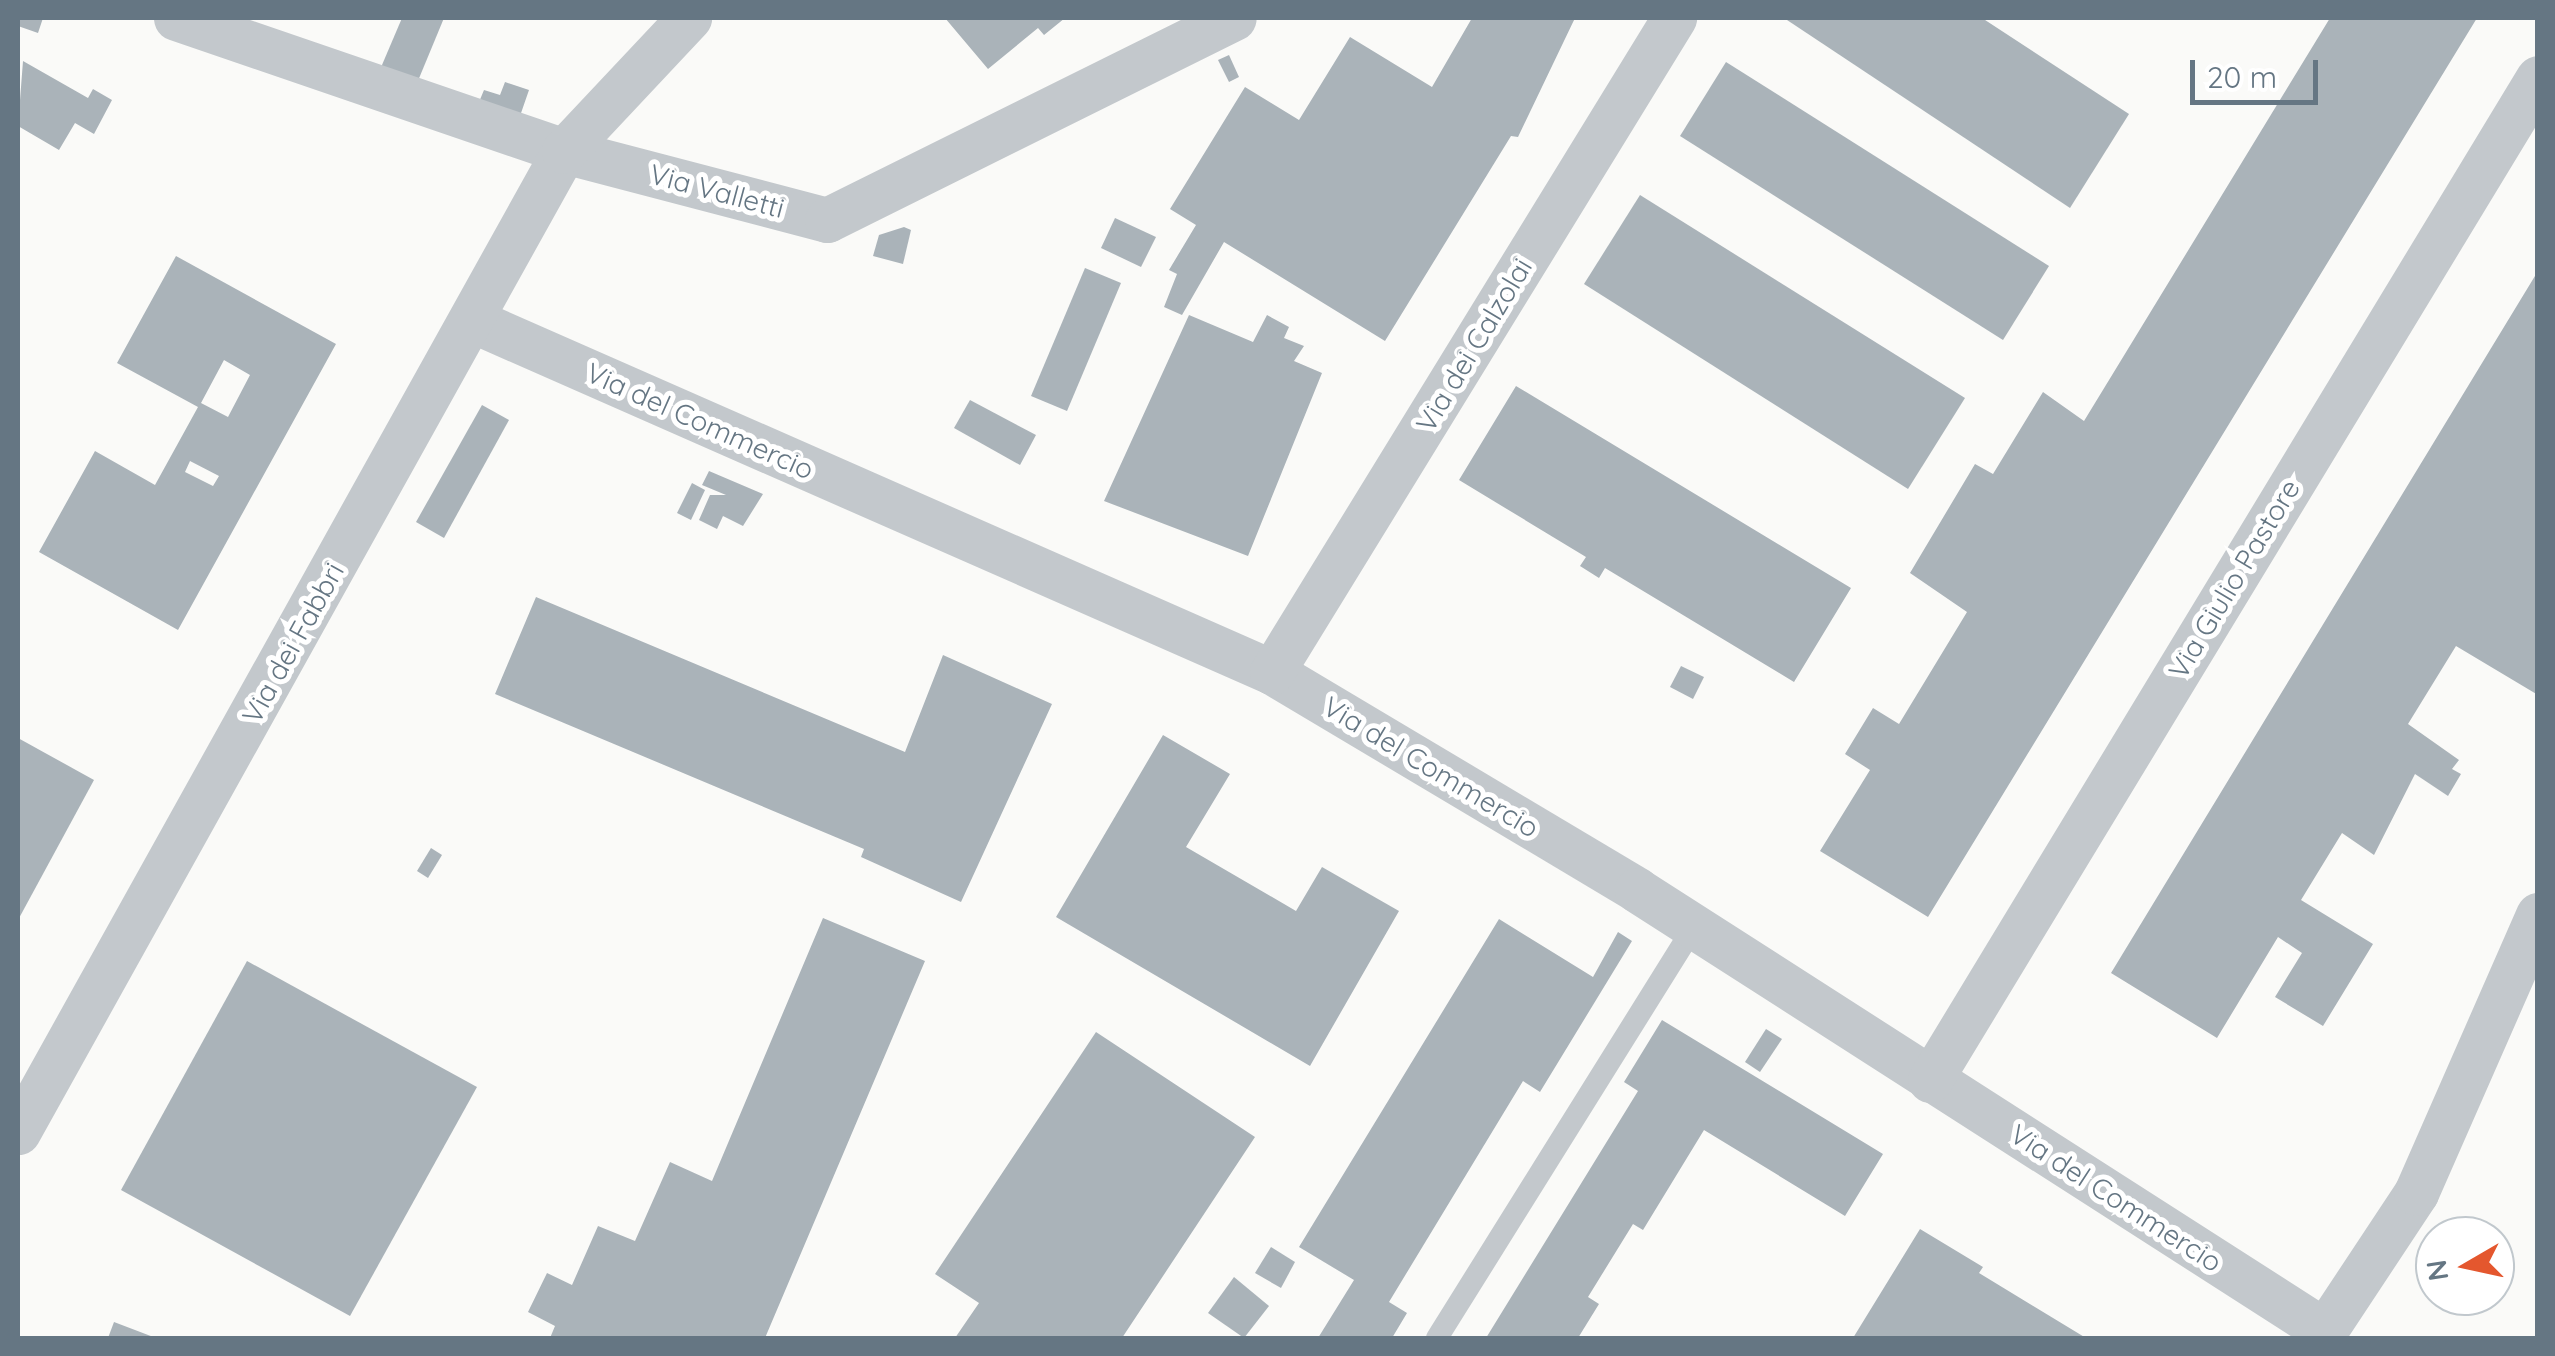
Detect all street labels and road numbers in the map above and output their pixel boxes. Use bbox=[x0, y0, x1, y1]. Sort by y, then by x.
street label: Via Valletti bbox=[646, 157, 788, 225]
street label: Via dei Calzolai bbox=[1409, 252, 1539, 438]
street label: Via del Commercio bbox=[581, 356, 819, 486]
street label: Via Giulio Pastore bbox=[2161, 473, 2307, 685]
street label: Via dei Fabbri bbox=[235, 557, 351, 729]
street label: Via del Commercio bbox=[1317, 689, 1545, 845]
street label: Via del Commercio bbox=[2004, 1117, 2228, 1279]

